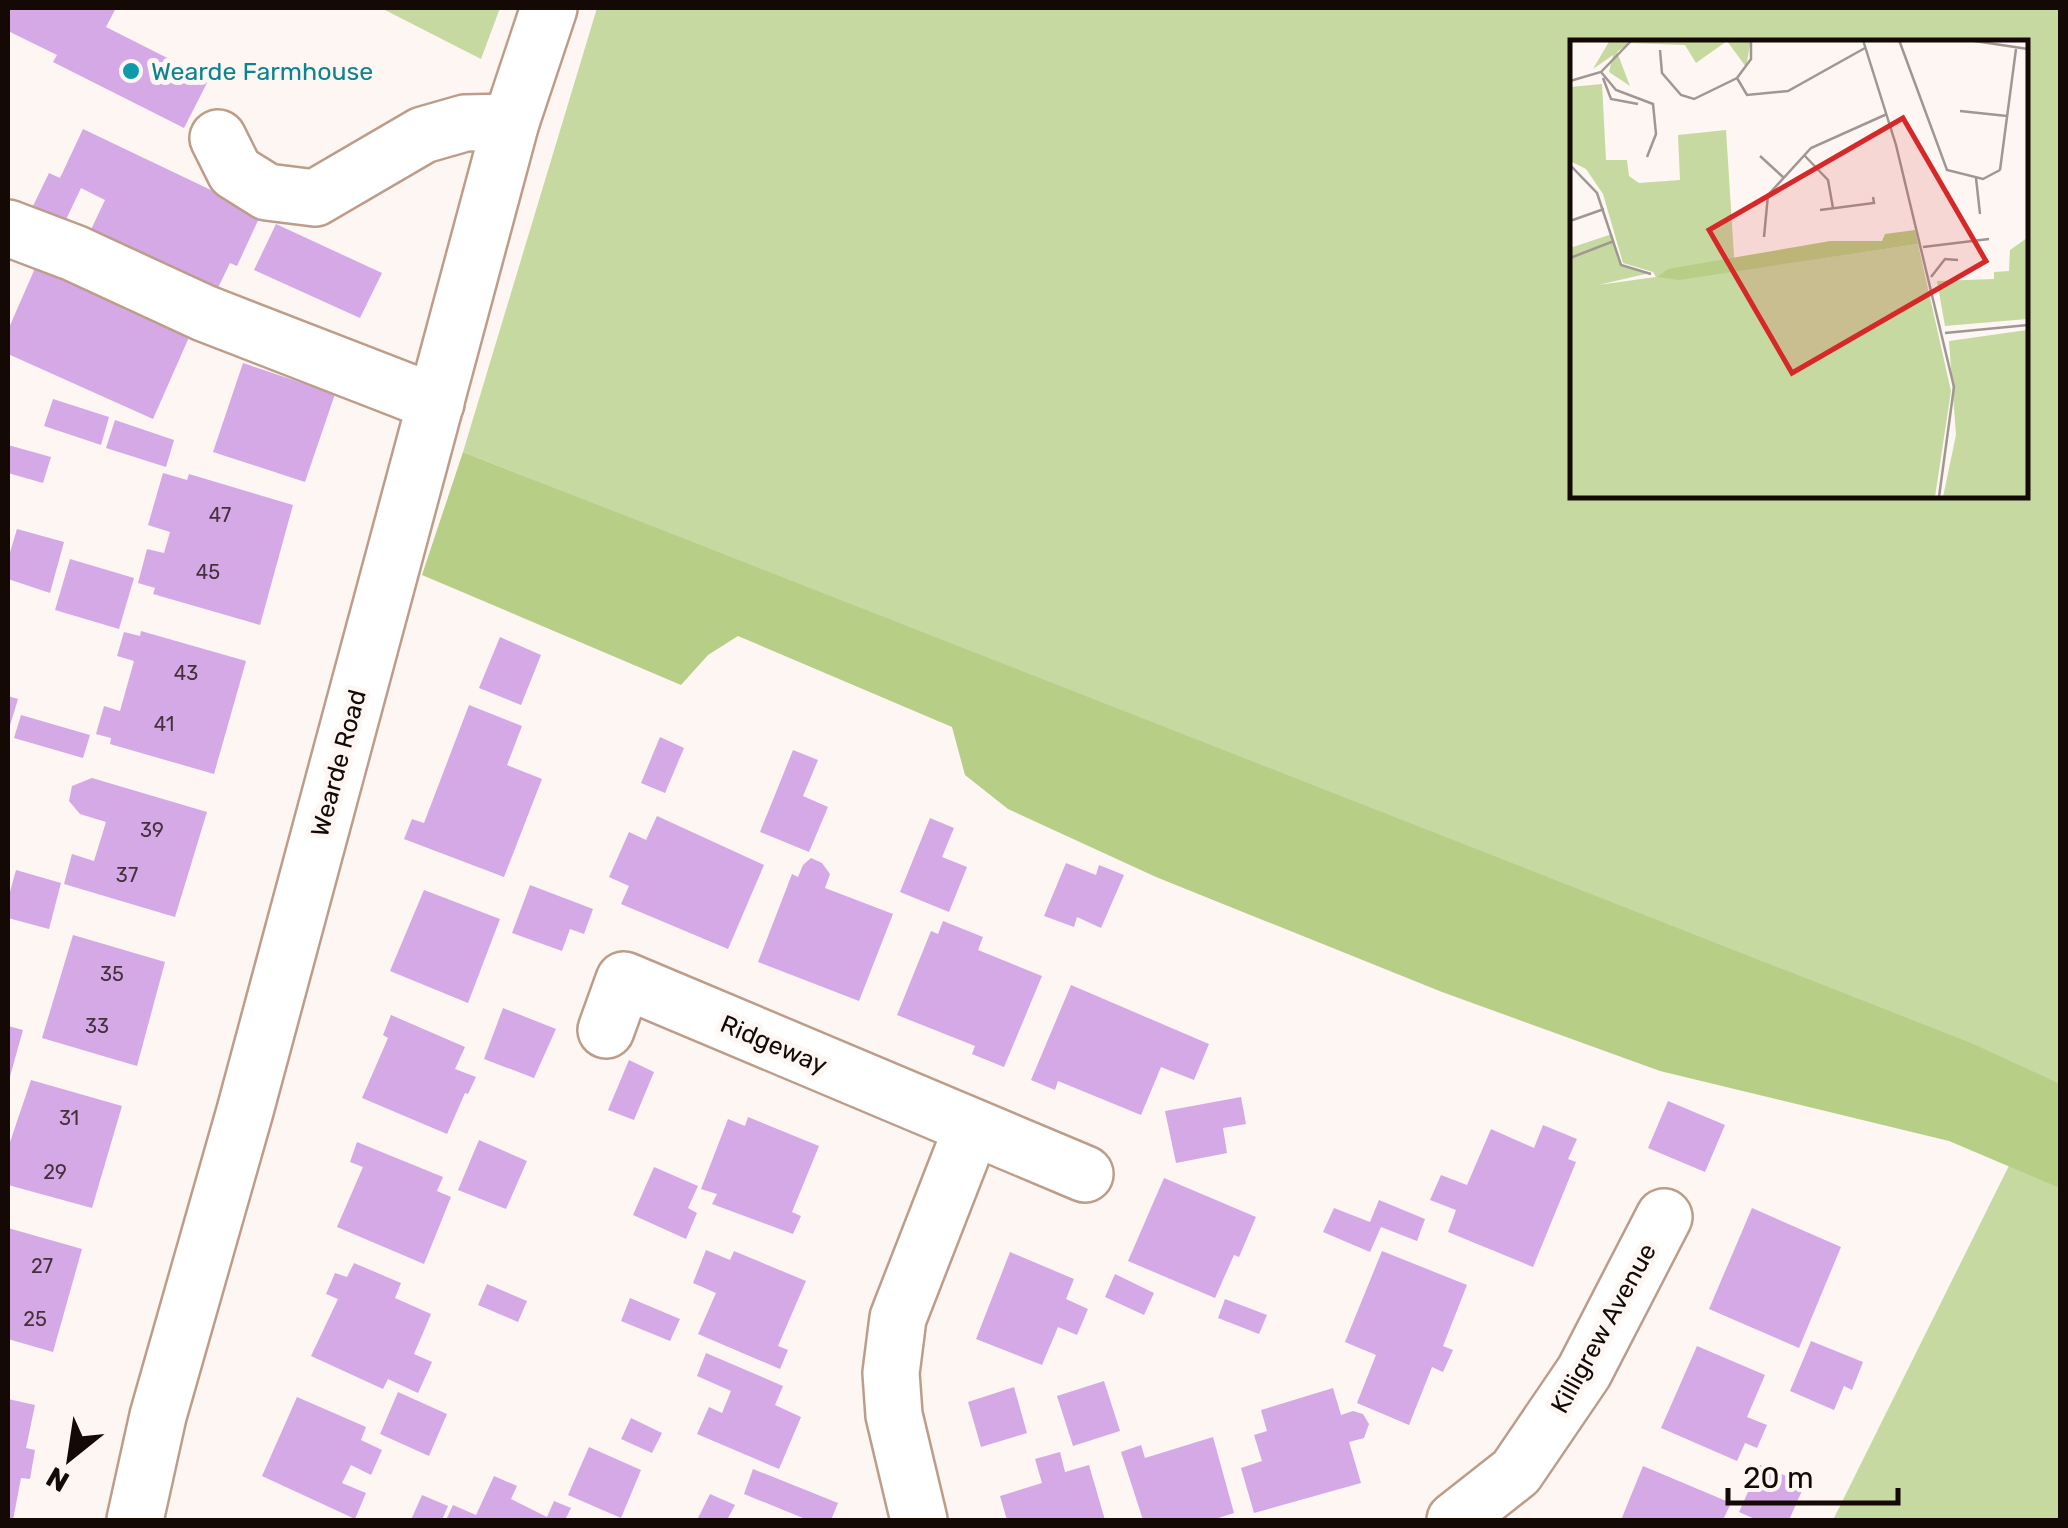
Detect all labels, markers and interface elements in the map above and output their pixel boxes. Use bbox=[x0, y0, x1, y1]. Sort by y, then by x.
inset map bbox=[1570, 40, 2028, 498]
place label: Wearde Farmhouse bbox=[151, 57, 373, 86]
marker: Wearde Farmhouse bbox=[120, 60, 142, 82]
house number: 47 bbox=[209, 503, 231, 527]
house number: 45 bbox=[196, 560, 220, 584]
house number: 43 bbox=[174, 661, 198, 685]
street label: Wearde Road bbox=[305, 687, 372, 840]
house number: 41 bbox=[154, 712, 174, 736]
house number: 39 bbox=[140, 818, 164, 842]
house number: 37 bbox=[116, 863, 138, 887]
house number: 35 bbox=[100, 962, 124, 986]
street label: Ridgeway bbox=[716, 1009, 832, 1080]
house number: 33 bbox=[85, 1014, 109, 1038]
house number: 31 bbox=[59, 1106, 79, 1130]
house number: 29 bbox=[43, 1160, 67, 1184]
street label: Killigrew Avenue bbox=[1545, 1238, 1662, 1418]
house number: 27 bbox=[31, 1254, 53, 1278]
house number: 25 bbox=[23, 1307, 47, 1331]
north arrow bbox=[20, 1408, 120, 1508]
scale bar bbox=[1728, 1443, 1898, 1505]
text: N bbox=[41, 1460, 75, 1499]
text: 20 m bbox=[1743, 1460, 1814, 1496]

